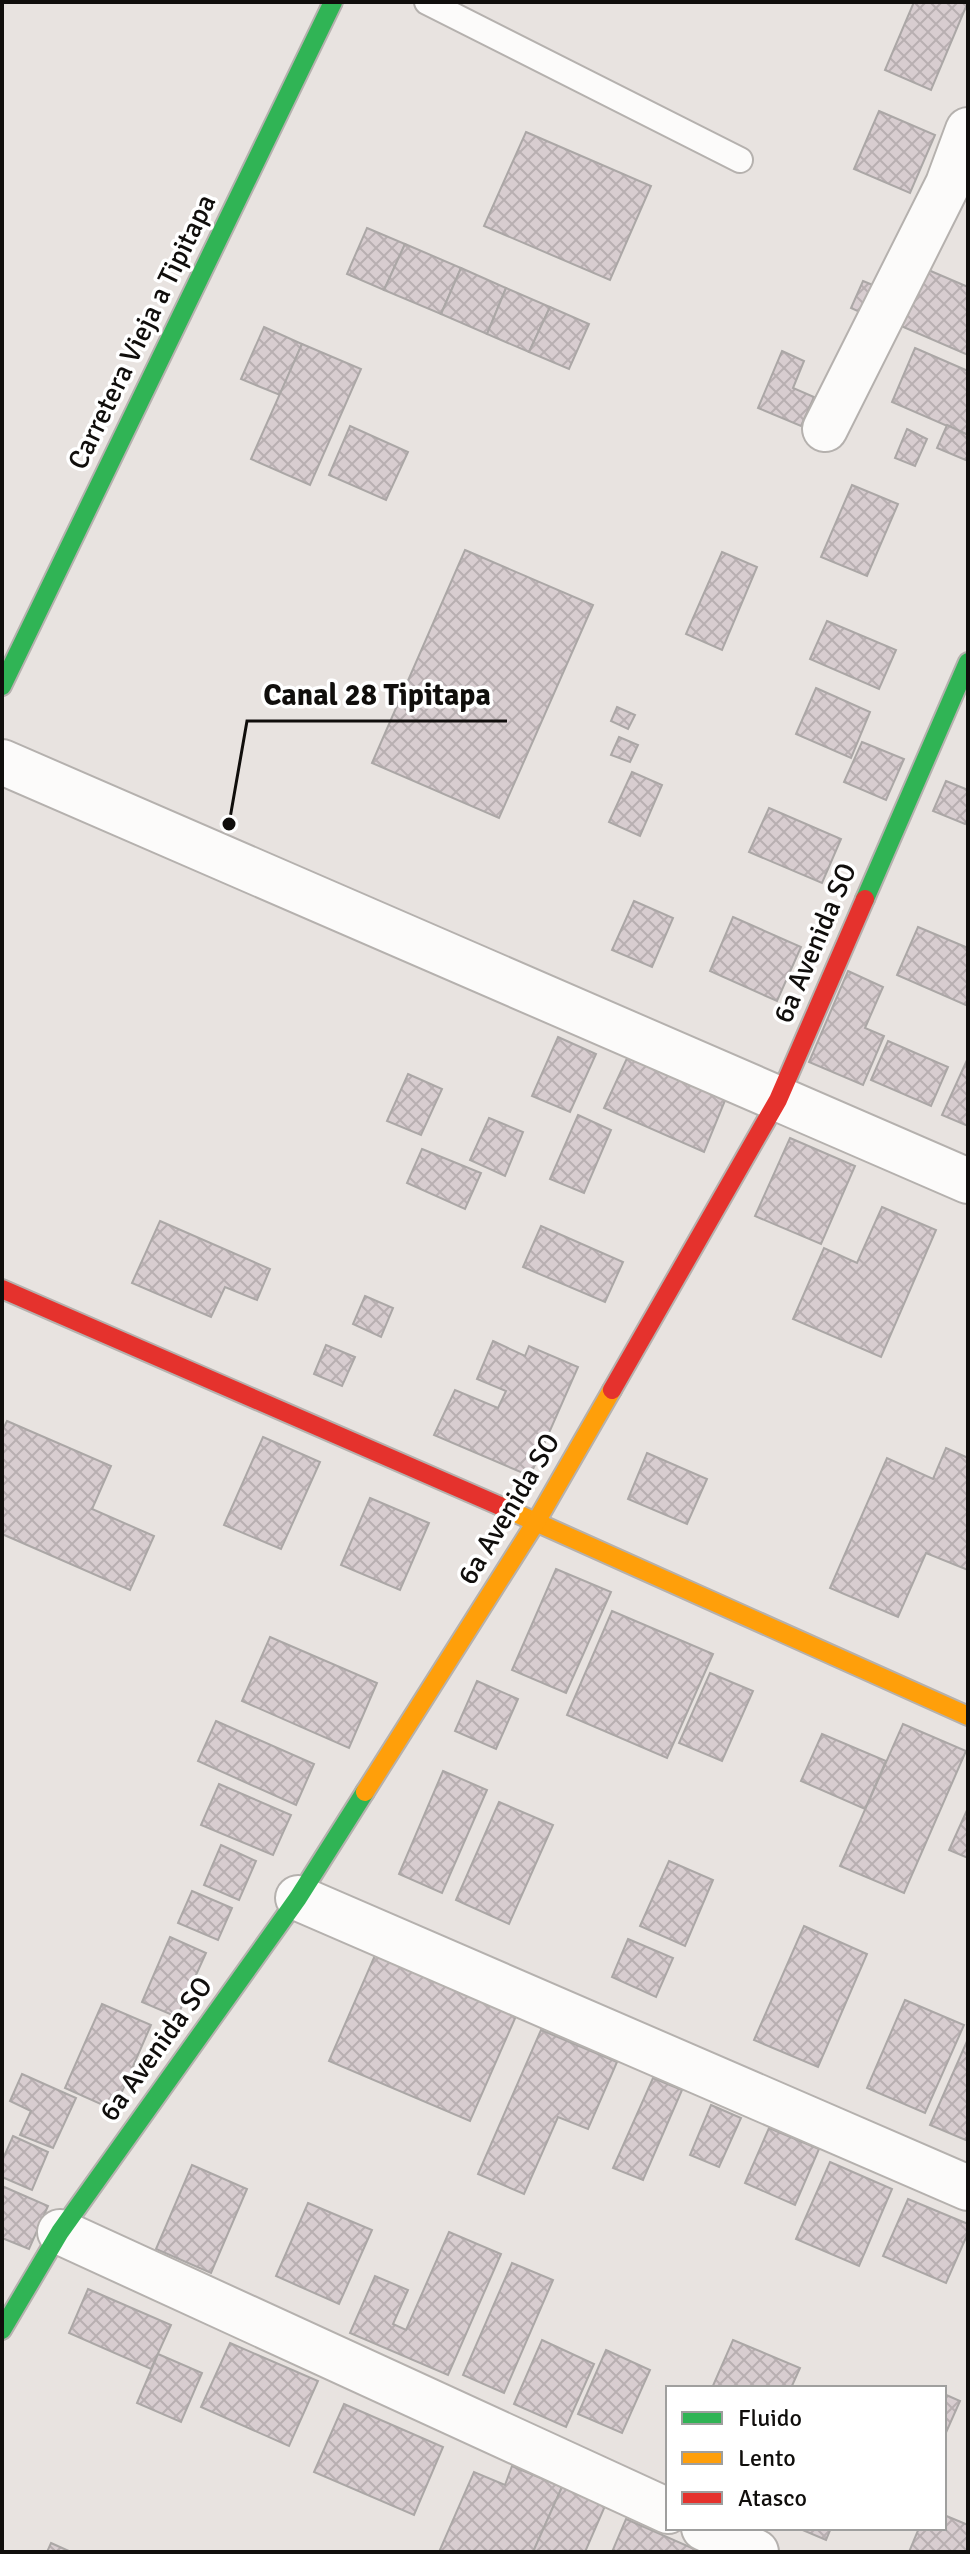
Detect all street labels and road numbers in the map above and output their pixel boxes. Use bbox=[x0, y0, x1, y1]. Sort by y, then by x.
street label: Carretera Vieja a Tipitapa bbox=[61, 189, 223, 475]
street label: 6a Avenida SO bbox=[766, 858, 864, 1028]
street label: 6a Avenida SO bbox=[451, 1427, 567, 1591]
street label: 6a Avenida SO bbox=[92, 1970, 220, 2128]

